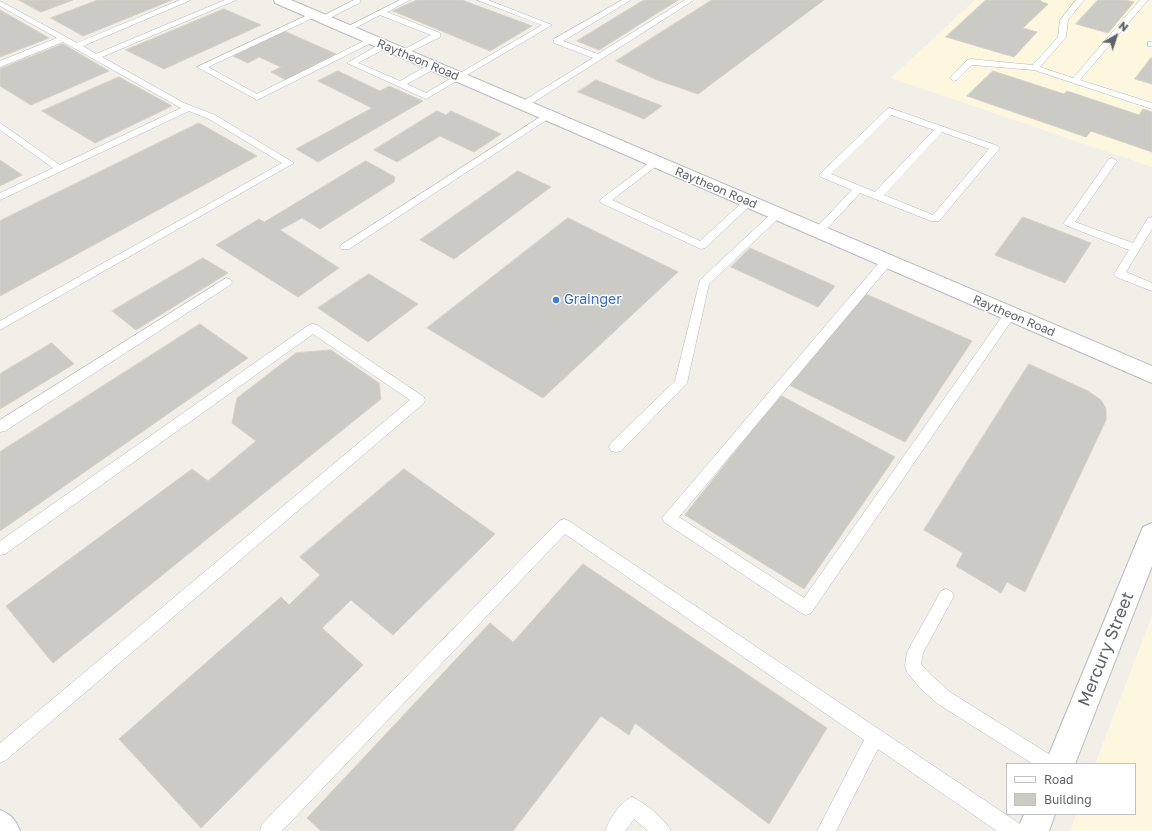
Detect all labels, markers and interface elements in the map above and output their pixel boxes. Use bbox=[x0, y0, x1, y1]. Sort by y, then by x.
north arrow bbox=[1096, 16, 1136, 56]
text: N bbox=[1117, 19, 1131, 34]
street label: Raytheon Road bbox=[375, 36, 461, 84]
street label: Raytheon Road bbox=[673, 164, 759, 212]
place label: Grainger bbox=[564, 292, 622, 308]
street label: Raytheon Road bbox=[971, 292, 1057, 340]
marker: Grainger bbox=[551, 295, 561, 305]
street label: Mercury Street bbox=[1074, 589, 1138, 709]
legend bbox=[1006, 763, 1136, 815]
text: Road bbox=[1044, 772, 1073, 787]
text: Building bbox=[1044, 792, 1092, 807]

